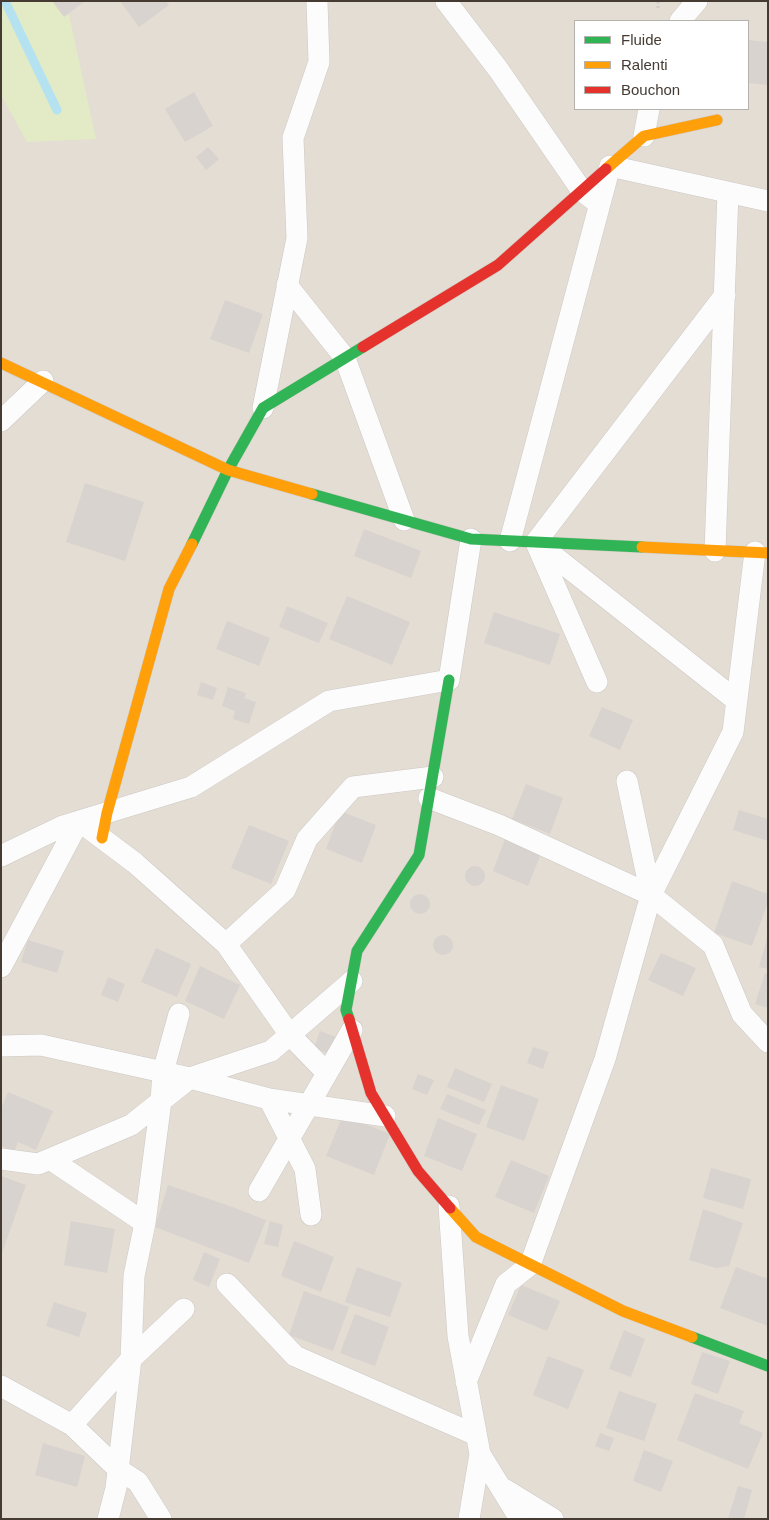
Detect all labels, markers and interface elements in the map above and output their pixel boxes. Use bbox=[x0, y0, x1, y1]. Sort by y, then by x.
legend bbox=[574, 20, 749, 110]
text: Fluide bbox=[621, 31, 662, 48]
text: Ralenti bbox=[621, 56, 668, 73]
text: Bouchon bbox=[621, 81, 680, 98]

